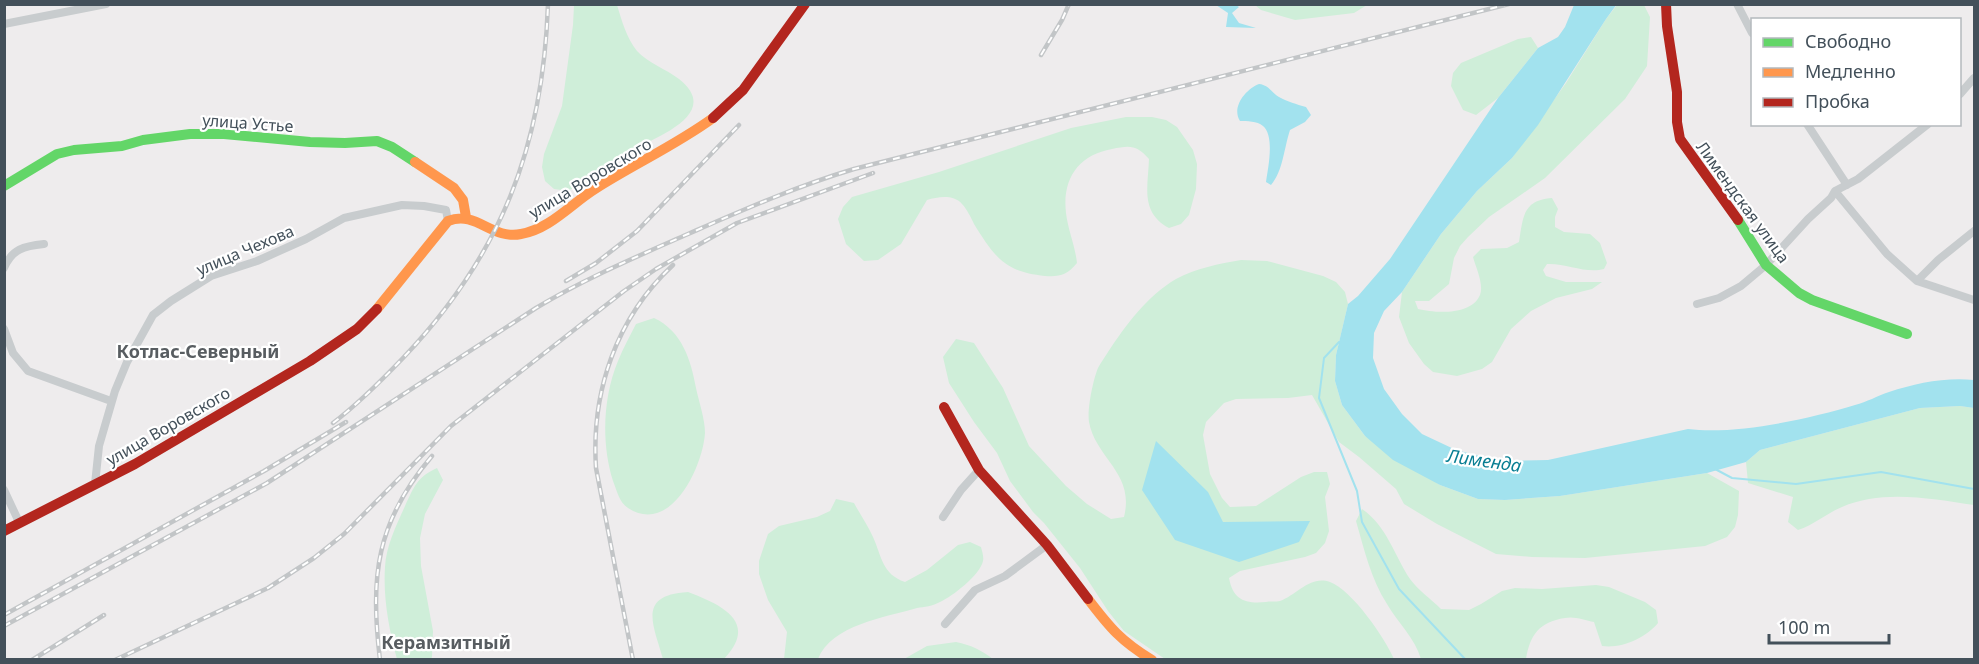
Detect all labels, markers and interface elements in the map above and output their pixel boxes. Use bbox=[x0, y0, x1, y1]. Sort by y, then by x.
legend bbox=[1751, 18, 1961, 126]
text: Свободно bbox=[1805, 29, 1891, 53]
text: Медленно bbox=[1805, 59, 1896, 83]
text: Пробка bbox=[1805, 89, 1870, 113]
street label: улица Устье bbox=[202, 109, 294, 137]
street label: улица Воровского bbox=[525, 133, 655, 223]
street label: Лимендская улица bbox=[1691, 137, 1795, 267]
street label: улица Чехова bbox=[193, 220, 297, 280]
district label: Котлас-Северный bbox=[117, 339, 279, 363]
street label: улица Воровского bbox=[102, 382, 234, 470]
water label: Лименда bbox=[1444, 443, 1523, 477]
scale bar bbox=[1769, 607, 1889, 645]
text: 100 m bbox=[1778, 615, 1830, 639]
district label: Керамзитный bbox=[381, 630, 511, 654]

